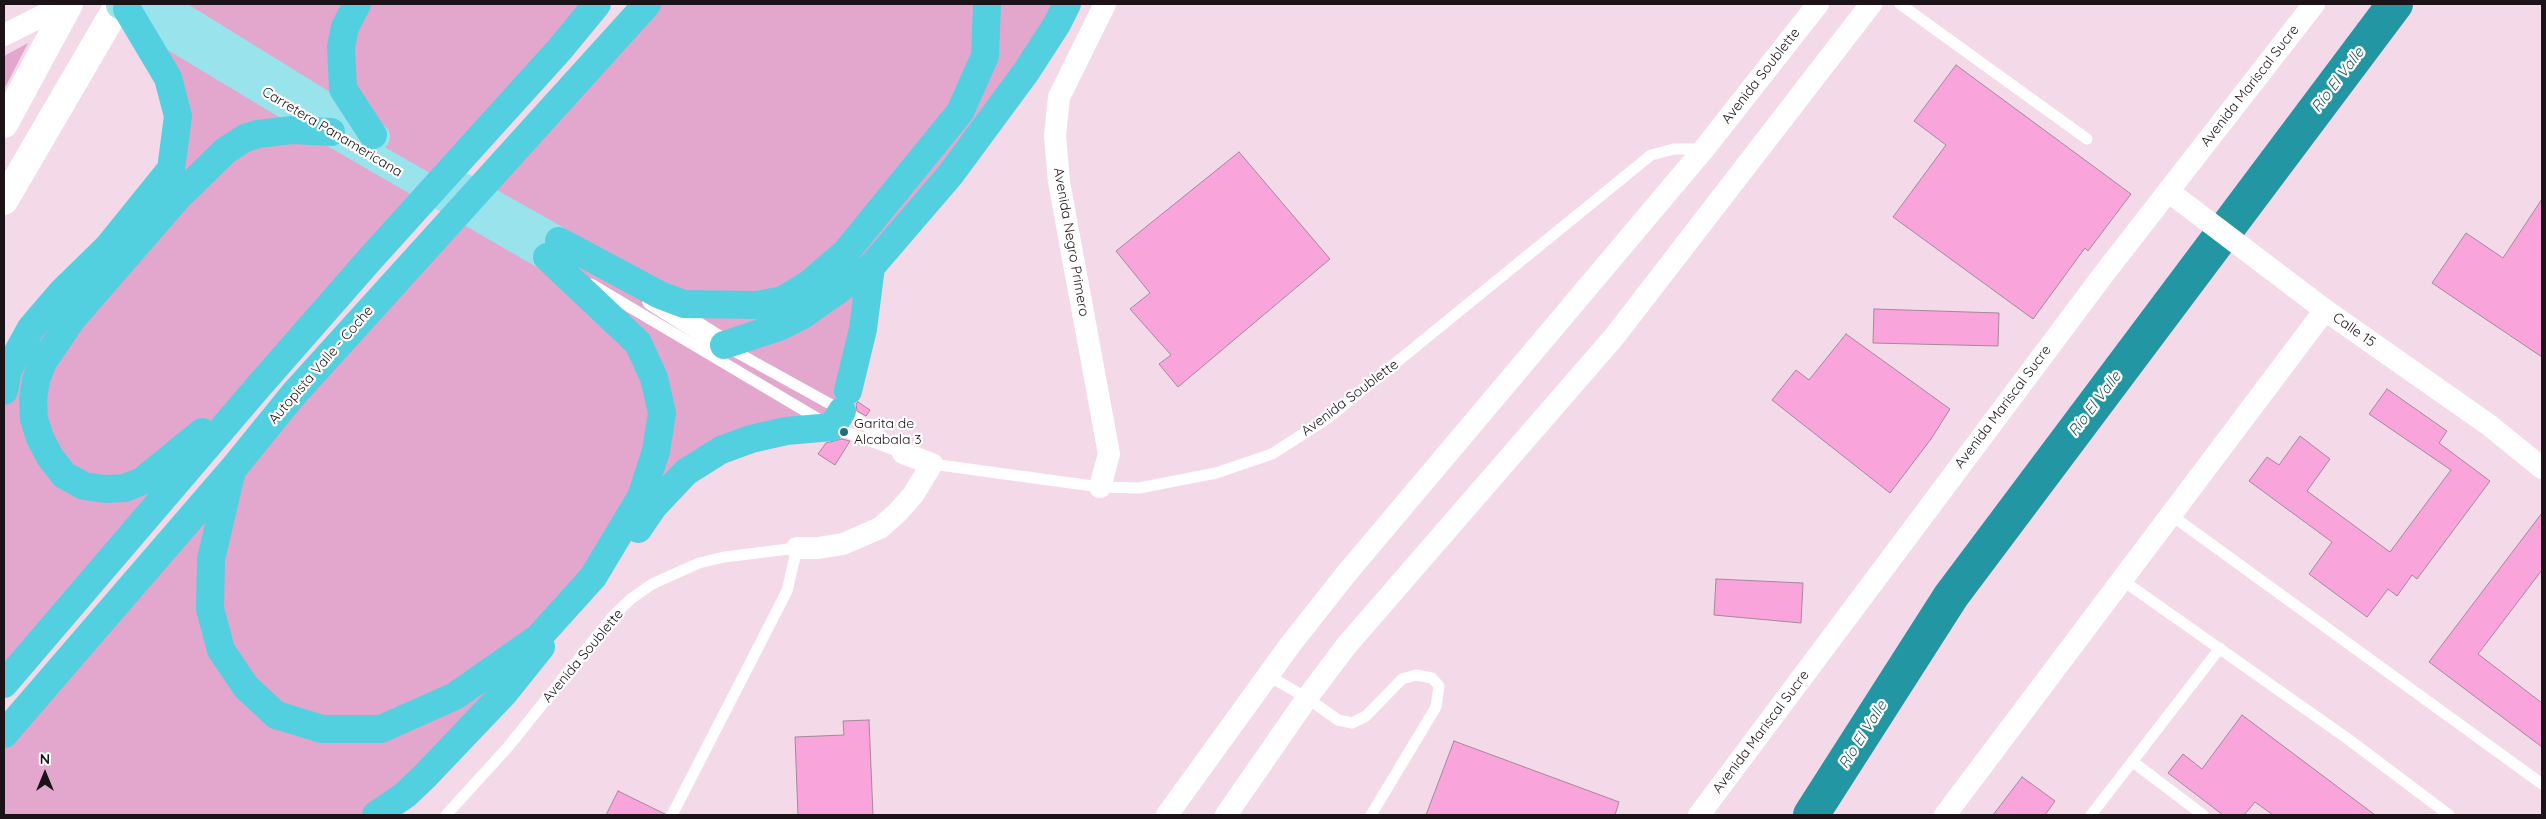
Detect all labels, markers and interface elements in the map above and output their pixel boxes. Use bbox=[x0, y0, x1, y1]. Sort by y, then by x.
street label: Avenida Mariscal Sucre bbox=[2197, 22, 2303, 150]
street label: Avenida Soublette bbox=[1718, 25, 1804, 127]
water label: Río El Valle bbox=[2308, 44, 2368, 116]
street label: Carretera Panamericana bbox=[259, 83, 405, 181]
street label: Avenida Negro Primero bbox=[1050, 166, 1092, 318]
street label: Autopista Valle - Coche bbox=[265, 303, 377, 427]
street label: Calle 15 bbox=[2329, 309, 2379, 351]
street label: Avenida Mariscal Sucre bbox=[1951, 342, 2055, 472]
street label: Avenida Soublette bbox=[1298, 356, 1402, 440]
water label: Río El Valle bbox=[2065, 368, 2125, 440]
place label: Garita de Alcabala 3 bbox=[854, 416, 922, 448]
marker: Garita de Alcabala 3 bbox=[838, 426, 850, 438]
street label: Avenida Soublette bbox=[539, 606, 627, 706]
street label: Avenida Mariscal Sucre bbox=[1709, 667, 1813, 797]
water label: Río El Valle bbox=[1835, 698, 1891, 772]
north arrow bbox=[20, 749, 70, 799]
text: N bbox=[40, 750, 50, 768]

